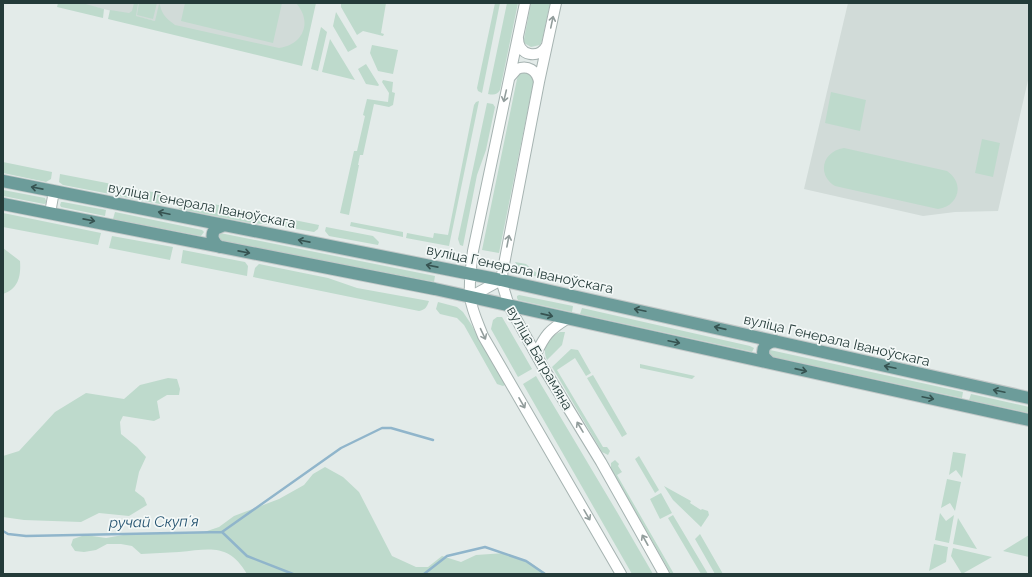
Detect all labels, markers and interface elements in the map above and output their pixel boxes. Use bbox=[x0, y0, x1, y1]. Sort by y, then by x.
one-way arrow bbox=[548, 16, 556, 29]
one-way arrow bbox=[501, 89, 509, 102]
street label: вуліца Генерала Іваноўскага bbox=[107, 179, 297, 231]
one-way arrow bbox=[31, 184, 44, 192]
one-way arrow bbox=[158, 209, 171, 217]
one-way arrow bbox=[82, 217, 95, 225]
one-way arrow bbox=[505, 235, 513, 248]
one-way arrow bbox=[298, 237, 311, 245]
street label: вуліца Генерала Іваноўскага bbox=[425, 241, 615, 297]
one-way arrow bbox=[237, 248, 250, 256]
one-way arrow bbox=[426, 262, 439, 270]
street label: вуліца Баграмяна bbox=[504, 303, 576, 413]
one-way arrow bbox=[634, 306, 647, 314]
one-way arrow bbox=[540, 311, 553, 319]
street label: вуліца Генерала Іваноўскага bbox=[742, 311, 932, 369]
one-way arrow bbox=[714, 324, 727, 332]
one-way arrow bbox=[480, 328, 487, 340]
one-way arrow bbox=[667, 339, 680, 347]
one-way arrow bbox=[884, 363, 897, 371]
one-way arrow bbox=[794, 366, 807, 374]
one-way arrow bbox=[993, 387, 1006, 395]
one-way arrow bbox=[921, 394, 934, 402]
one-way arrow bbox=[518, 396, 526, 408]
one-way arrow bbox=[575, 421, 583, 433]
one-way arrow bbox=[584, 509, 592, 521]
water label: ручай Скупʼя bbox=[108, 512, 199, 532]
one-way arrow bbox=[640, 534, 648, 546]

